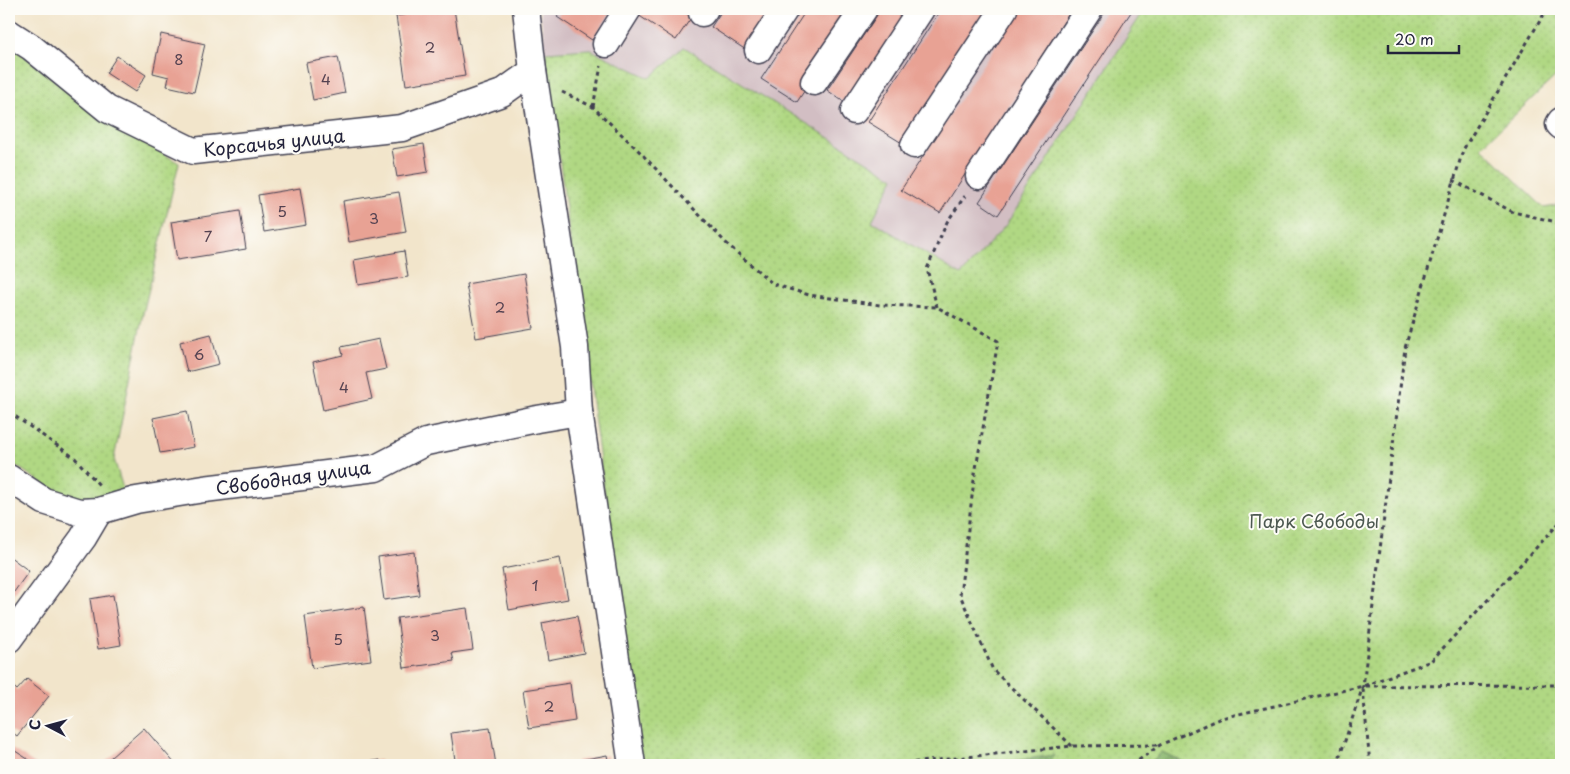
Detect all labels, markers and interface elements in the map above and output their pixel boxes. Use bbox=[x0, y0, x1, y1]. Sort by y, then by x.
scale bar bbox=[1388, 22, 1459, 54]
text: 20 m bbox=[1395, 27, 1434, 50]
house number: 2 bbox=[425, 35, 435, 58]
house number: 8 bbox=[174, 47, 184, 70]
house number: 4 bbox=[321, 67, 331, 90]
street label: Корсачья улица bbox=[202, 121, 347, 163]
house number: 5 bbox=[277, 199, 287, 222]
house number: 3 bbox=[369, 206, 379, 229]
house number: 7 bbox=[204, 224, 213, 247]
house number: 2 bbox=[495, 295, 505, 318]
house number: 6 bbox=[194, 342, 204, 365]
house number: 4 bbox=[339, 375, 349, 398]
street label: Свободная улица bbox=[214, 453, 373, 501]
park label: Парк Свободы bbox=[1249, 507, 1379, 534]
house number: 1 bbox=[532, 573, 538, 596]
house number: 3 bbox=[430, 623, 440, 646]
house number: 5 bbox=[333, 627, 343, 650]
house number: 2 bbox=[544, 694, 554, 717]
north arrow bbox=[22, 702, 72, 752]
text: С bbox=[24, 718, 46, 731]

